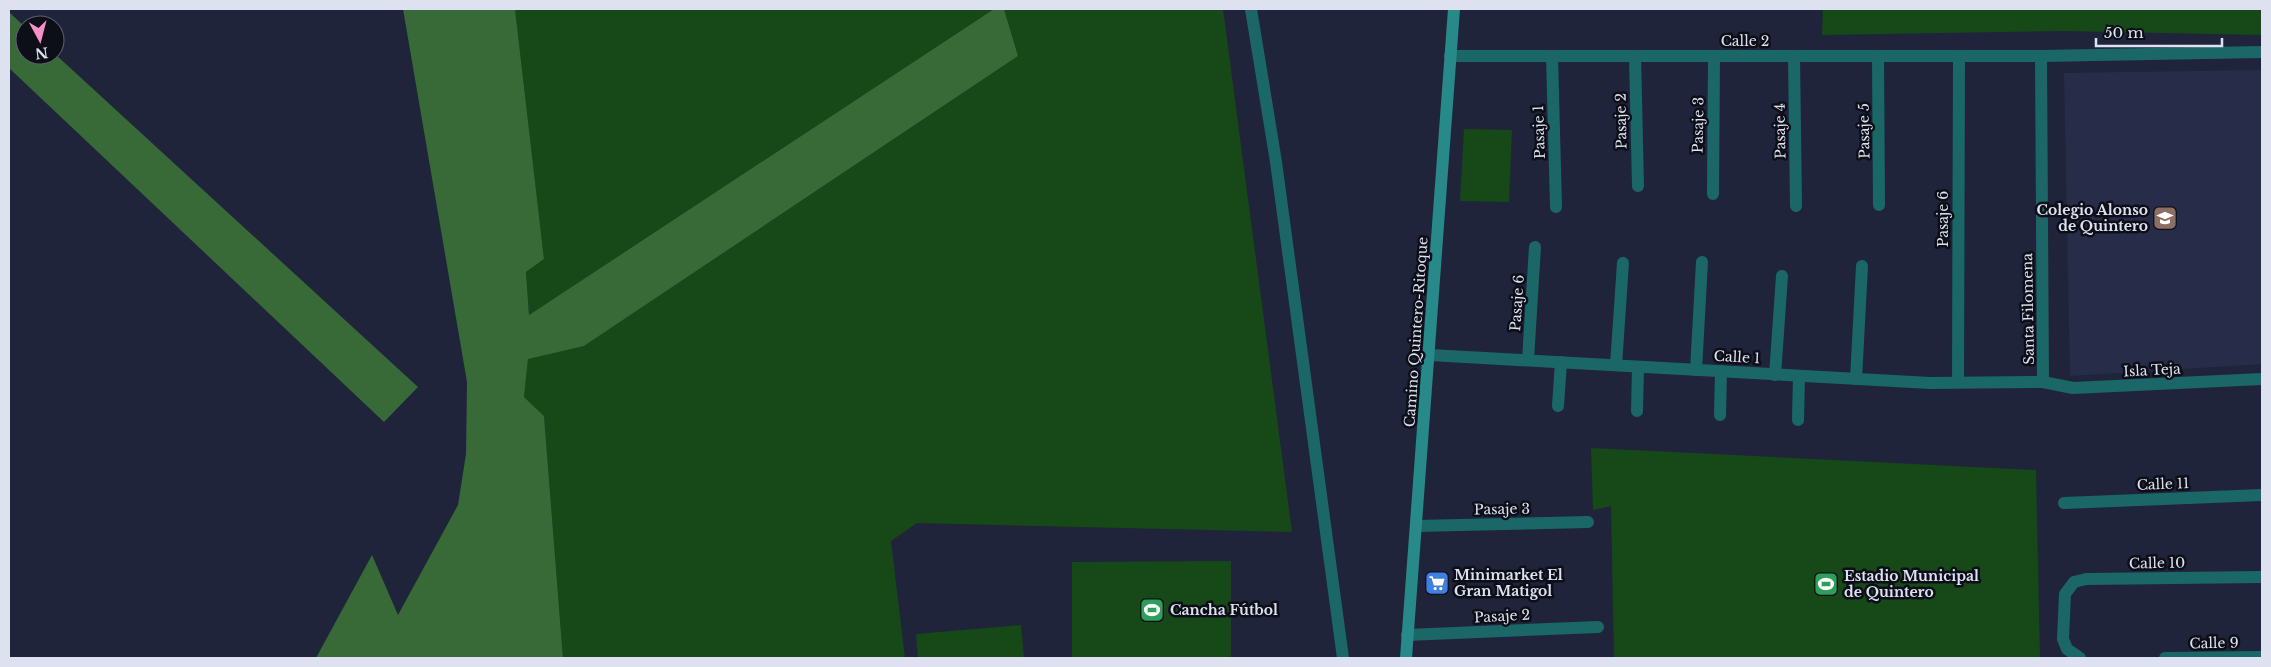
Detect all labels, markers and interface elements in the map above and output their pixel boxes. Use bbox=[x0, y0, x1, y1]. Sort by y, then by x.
north arrow bbox=[15, 15, 65, 65]
scale bar bbox=[2096, 15, 2222, 47]
text: 50 m bbox=[2104, 23, 2144, 42]
street label: Calle 2 bbox=[1721, 32, 1769, 50]
text: N bbox=[34, 43, 49, 63]
street label: Pasaje 2 bbox=[1612, 93, 1630, 149]
street label: Pasaje 3 bbox=[1689, 97, 1707, 153]
street label: Pasaje 4 bbox=[1771, 103, 1789, 159]
street label: Pasaje 5 bbox=[1855, 103, 1873, 159]
street label: Pasaje 1 bbox=[1529, 105, 1549, 159]
street label: Pasaje 6 bbox=[1934, 191, 1952, 247]
place label: Colegio Alonso de Quintero bbox=[2037, 201, 2148, 235]
school or university icon: Colegio Alonso de Quintero bbox=[2152, 205, 2178, 231]
street label: Camino Quintero-Ritoque bbox=[1400, 236, 1432, 428]
street label: Santa Filomena bbox=[2018, 253, 2038, 365]
street label: Pasaje 6 bbox=[1506, 274, 1528, 332]
street label: Calle 1 bbox=[1713, 347, 1761, 367]
street label: Isla Teja bbox=[2123, 359, 2181, 380]
street label: Calle 11 bbox=[2136, 474, 2190, 494]
street label: Pasaje 3 bbox=[1474, 500, 1530, 518]
street label: Calle 10 bbox=[2129, 554, 2185, 572]
place label: Minimarket El Gran Matigol bbox=[1454, 566, 1563, 600]
place label: Estadio Municipal de Quintero bbox=[1844, 567, 1979, 601]
supermarket icon: Minimarket El Gran Matigol bbox=[1424, 570, 1450, 596]
sports icon: Estadio Municipal de Quintero bbox=[1813, 571, 1839, 597]
sports icon: Cancha Fútbol bbox=[1139, 597, 1165, 623]
place label: Cancha Fútbol bbox=[1170, 601, 1278, 619]
street label: Pasaje 2 bbox=[1473, 606, 1531, 626]
street label: Calle 9 bbox=[2189, 634, 2239, 652]

